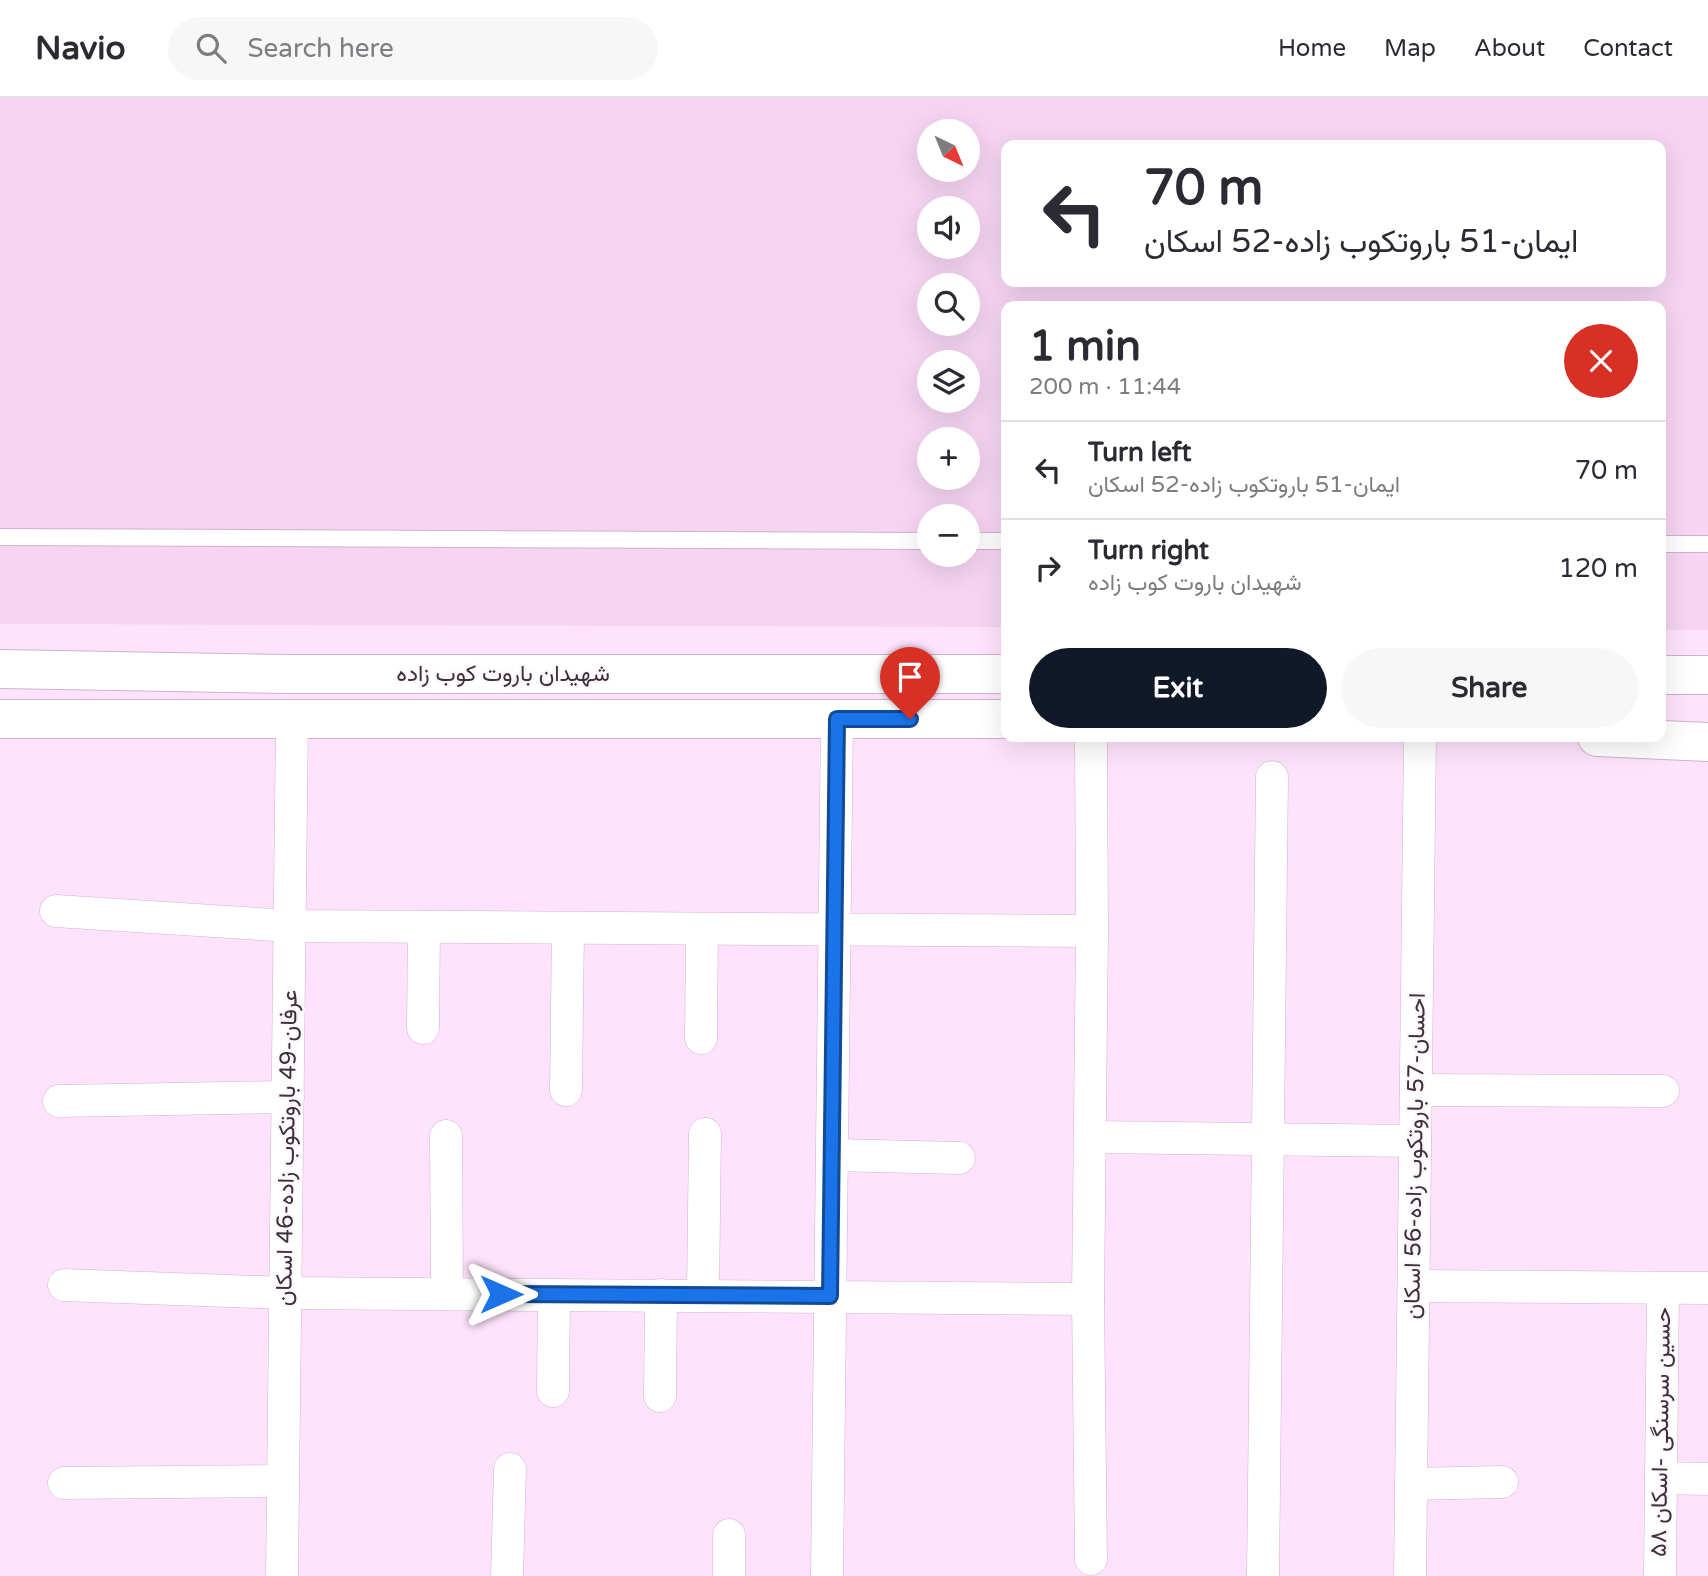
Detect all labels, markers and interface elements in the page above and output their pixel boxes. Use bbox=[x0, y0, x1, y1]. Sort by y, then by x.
search box bbox=[168, 17, 658, 80]
text: Navio bbox=[35, 29, 126, 68]
icon: search bbox=[192, 29, 230, 67]
text: Search here bbox=[248, 33, 394, 64]
text: Home bbox=[1278, 34, 1346, 63]
text: Map bbox=[1384, 34, 1436, 63]
text: About bbox=[1474, 34, 1545, 63]
text: Contact bbox=[1583, 34, 1673, 63]
north arrow bbox=[917, 119, 980, 182]
map controls bbox=[917, 119, 980, 567]
text: 70 m bbox=[1144, 159, 1263, 218]
icon: left bbox=[1029, 168, 1120, 259]
button: sound bbox=[917, 196, 980, 259]
text: ایمان-51 باروتکوب زاده-52 اسکان bbox=[1144, 223, 1578, 261]
button: search bbox=[917, 273, 980, 336]
text: 1 min bbox=[1029, 321, 1141, 372]
button: close bbox=[1564, 324, 1638, 398]
button: layers bbox=[917, 350, 980, 413]
text: 200 m · 11:44 bbox=[1029, 373, 1181, 401]
button: + bbox=[917, 427, 980, 490]
text: Turn left bbox=[1088, 437, 1191, 468]
icon: left bbox=[1029, 451, 1067, 489]
text: 70 m bbox=[1575, 455, 1638, 486]
text: ایمان-51 باروتکوب زاده-52 اسکان bbox=[1088, 471, 1400, 499]
button: − bbox=[917, 504, 980, 567]
text: Turn right bbox=[1088, 535, 1209, 566]
icon: right bbox=[1029, 549, 1067, 587]
text: 120 m bbox=[1558, 553, 1638, 584]
text: شهیدان باروت کوب زاده bbox=[1088, 569, 1302, 597]
pin bbox=[880, 647, 940, 719]
button: Exit bbox=[1029, 648, 1327, 728]
button: Share bbox=[1341, 648, 1638, 728]
icon: arrive bbox=[891, 658, 929, 696]
street label: شهیدان باروت کوب زاده bbox=[396, 660, 610, 688]
street label: عرفان-49 باروتکوب زاده-46 اسکان bbox=[270, 990, 304, 1306]
street label: احسان-57 باروتکوب زاده-56 اسکان bbox=[1398, 992, 1432, 1320]
position arrow bbox=[464, 1257, 538, 1331]
street label: حسین سرسنگی -اسکان ۵۸ bbox=[1645, 1307, 1677, 1557]

